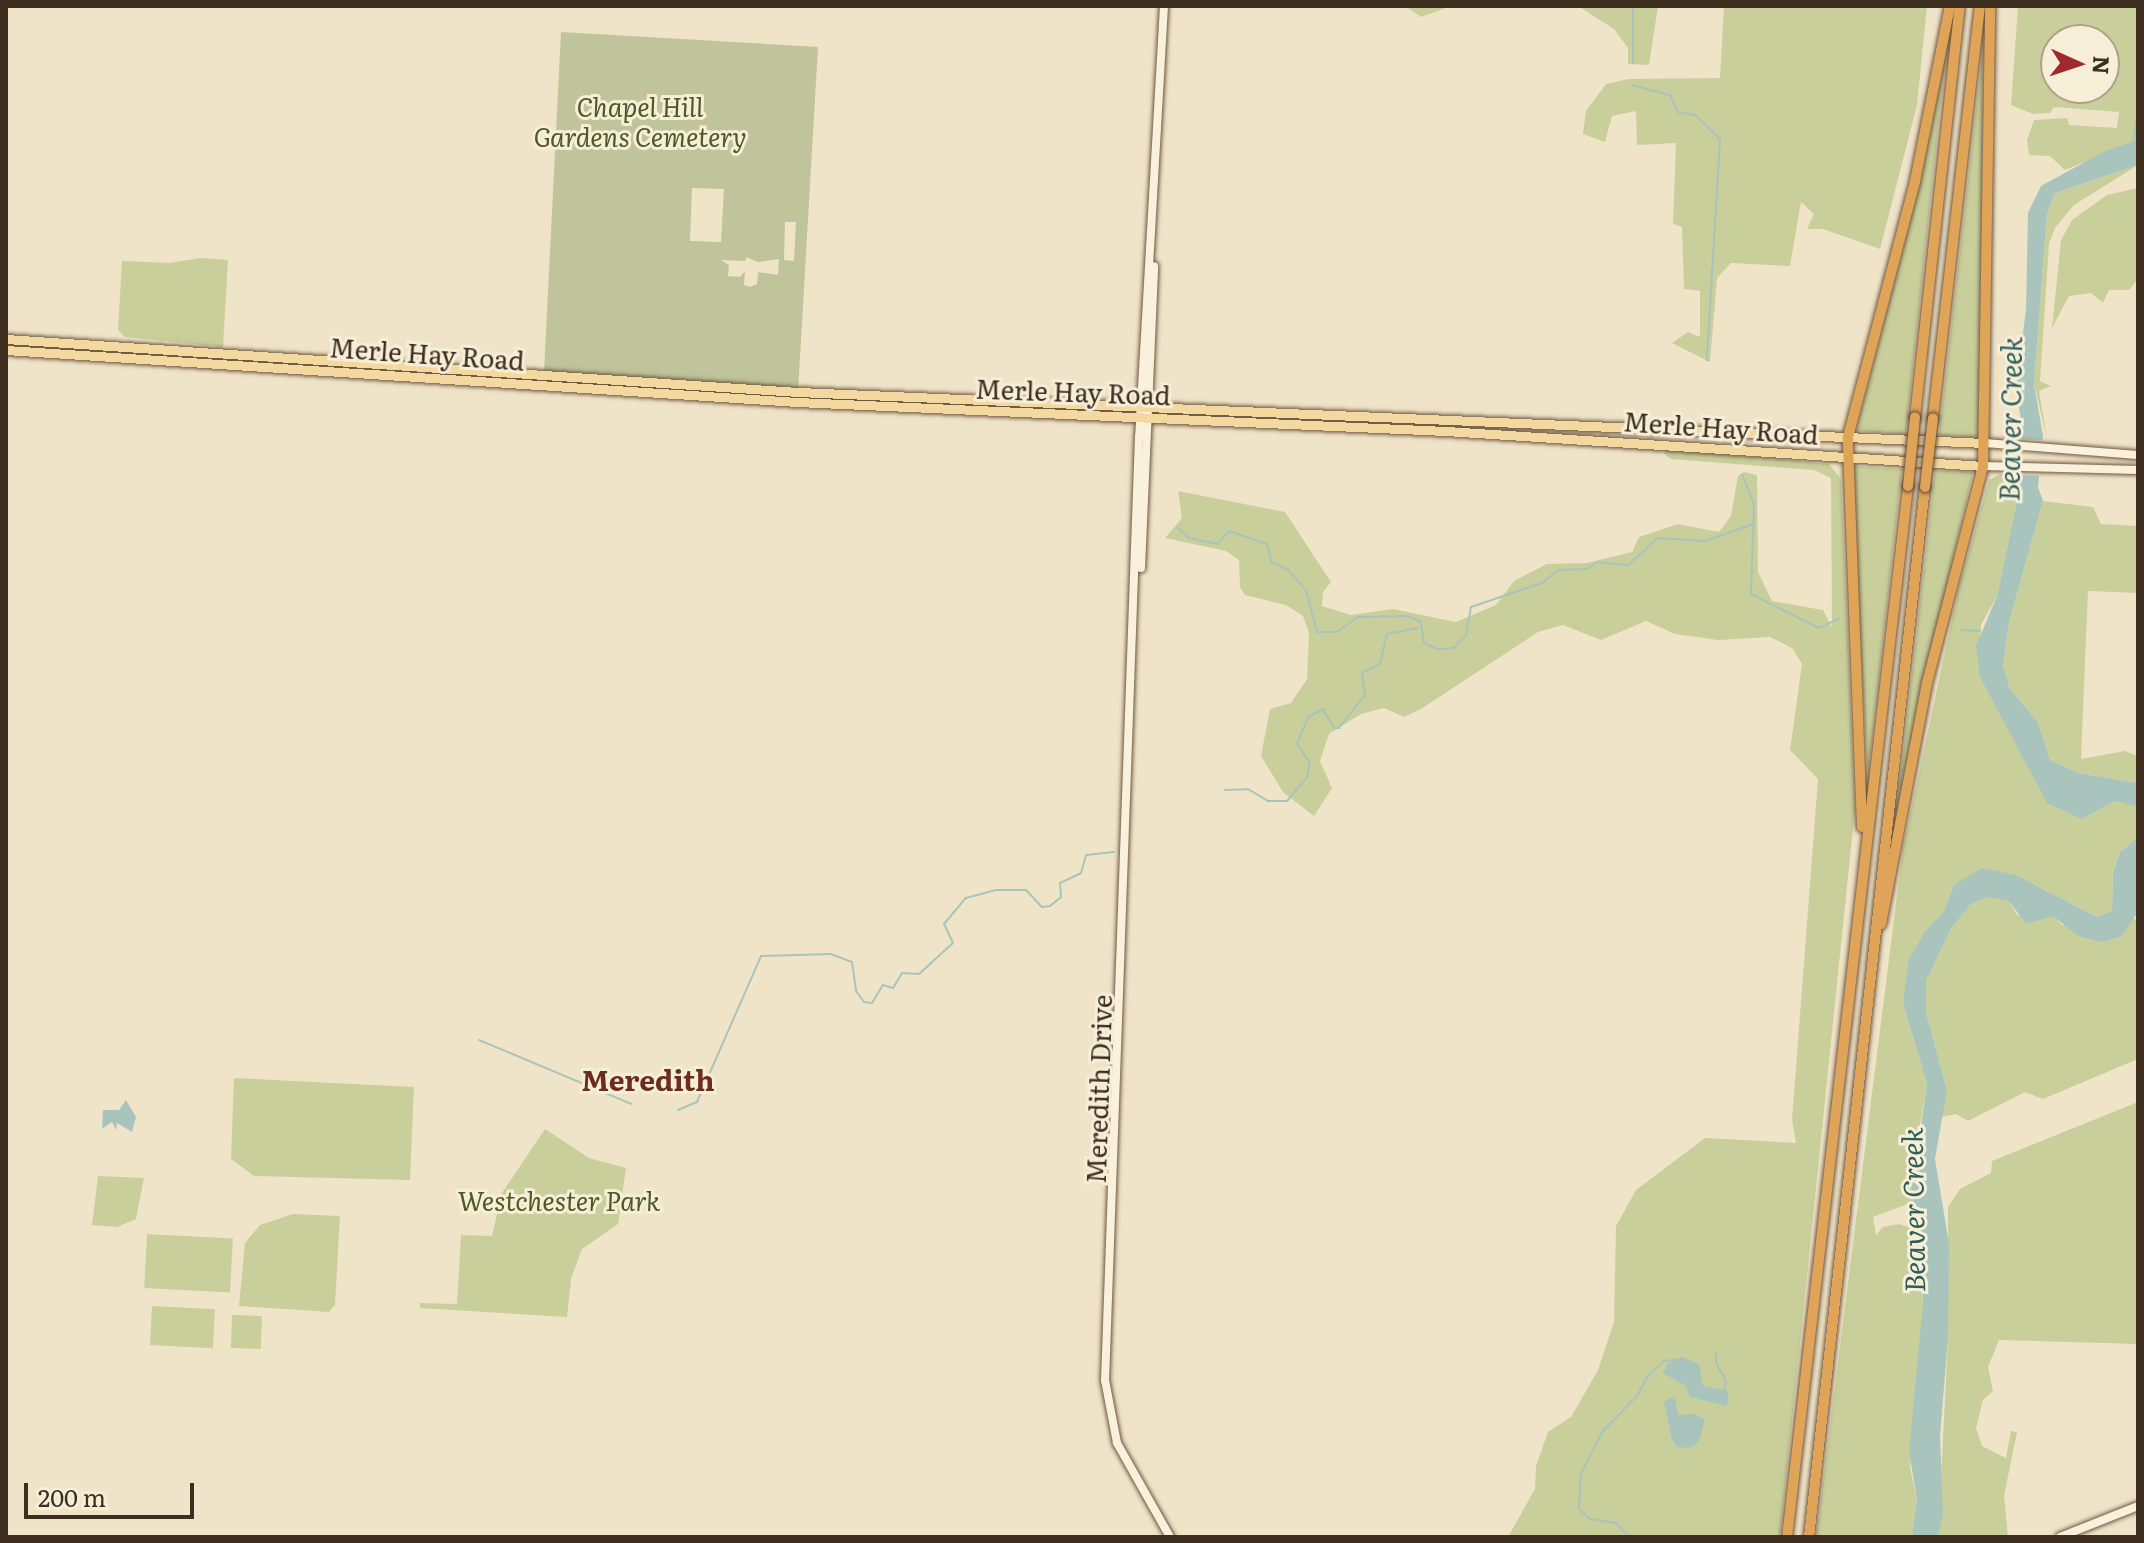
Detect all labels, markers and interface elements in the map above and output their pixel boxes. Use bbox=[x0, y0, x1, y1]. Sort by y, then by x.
north arrow bbox=[2040, 24, 2120, 104]
text: N bbox=[2086, 55, 2119, 75]
park label: Chapel Hill Gardens Cemetery bbox=[533, 90, 747, 152]
street label: Merle Hay Road bbox=[328, 331, 526, 375]
water label: Beaver Creek bbox=[1991, 336, 2027, 502]
street label: Merle Hay Road bbox=[975, 372, 1171, 410]
street label: Merle Hay Road bbox=[1622, 405, 1820, 449]
street label: Meredith Drive bbox=[1079, 994, 1117, 1184]
district label: Meredith bbox=[581, 1062, 715, 1096]
water label: Beaver Creek bbox=[1894, 1127, 1930, 1293]
park label: Westchester Park bbox=[458, 1184, 660, 1216]
scale bar bbox=[28, 1467, 198, 1517]
text: 200 m bbox=[38, 1479, 106, 1514]

